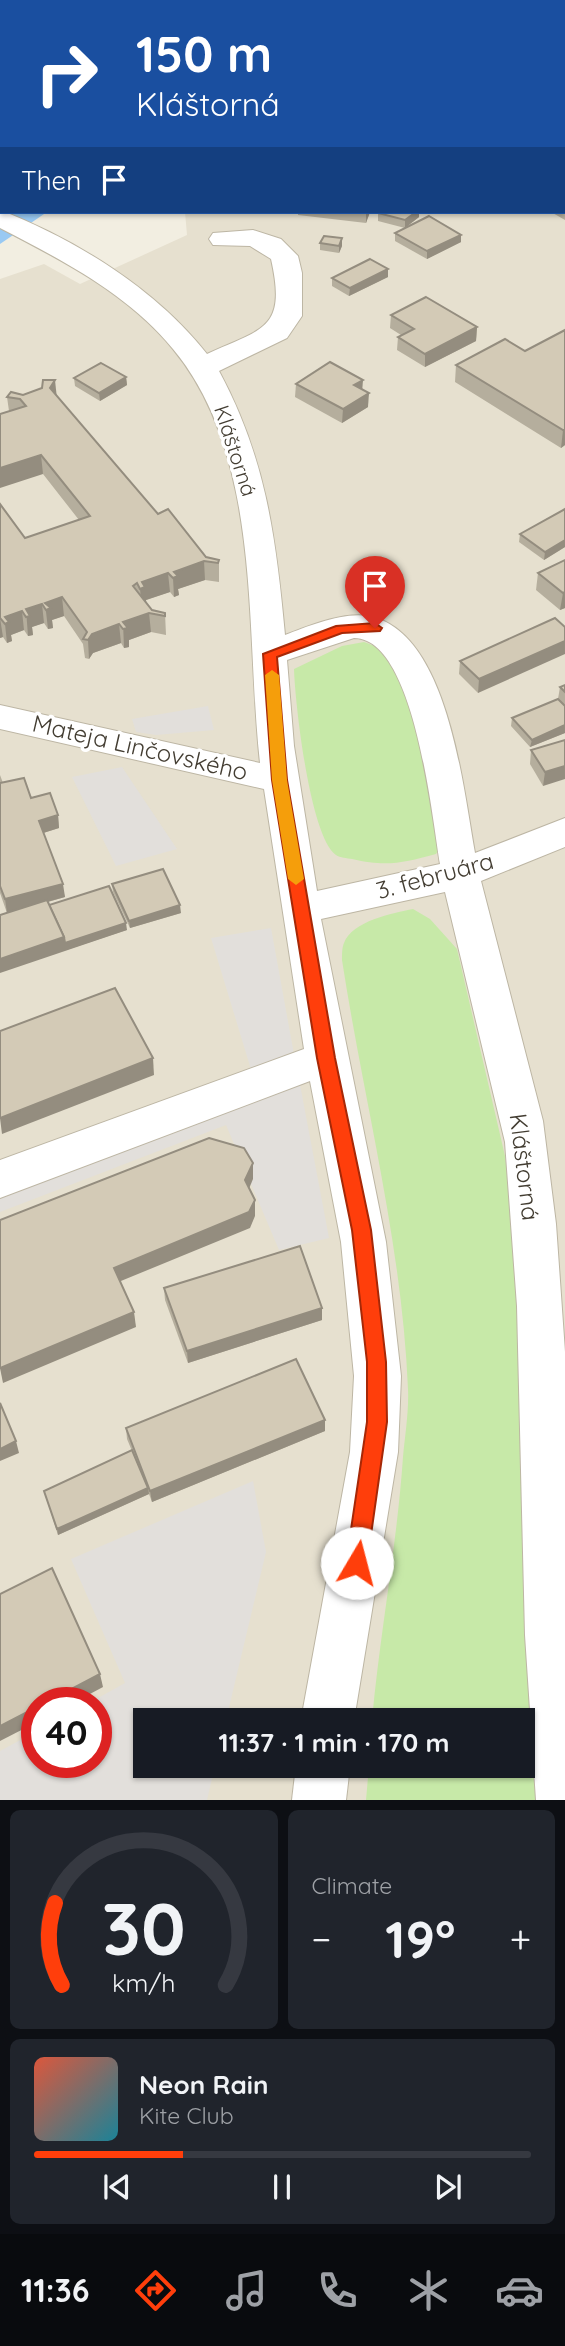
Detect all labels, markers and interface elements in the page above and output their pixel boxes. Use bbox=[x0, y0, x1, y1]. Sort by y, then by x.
text: 150 m bbox=[136, 23, 272, 84]
icon: right bbox=[21, 28, 112, 119]
text: Kláštorná bbox=[136, 84, 280, 124]
icon: arrive bbox=[95, 161, 133, 199]
text: Then bbox=[21, 164, 81, 197]
street label: Kláštorná bbox=[209, 402, 263, 500]
pin bbox=[345, 556, 405, 628]
icon: arrive bbox=[356, 567, 394, 605]
street label: Mateja Linčovského bbox=[30, 708, 251, 786]
street label: 3. februára bbox=[373, 845, 497, 905]
street label: Kláštorná bbox=[504, 1112, 546, 1222]
position arrow bbox=[320, 1526, 394, 1600]
speed limit sign: 40 bbox=[21, 1687, 112, 1778]
text: 11:37 · 1 min · 170 m bbox=[219, 1726, 449, 1759]
text: Climate bbox=[312, 1871, 392, 1900]
text: 30 bbox=[102, 1883, 186, 1974]
text: 19° bbox=[385, 1906, 456, 1971]
text: − bbox=[312, 1915, 331, 1963]
text: + bbox=[510, 1915, 531, 1963]
text: km/h bbox=[112, 1967, 175, 1998]
text: Neon Rain bbox=[139, 2068, 268, 2101]
text: Kite Club bbox=[139, 2101, 234, 2130]
icon: previous bbox=[98, 2168, 136, 2206]
icon: pause bbox=[263, 2168, 301, 2206]
icon: next bbox=[429, 2168, 467, 2206]
icon: directions bbox=[131, 2266, 180, 2315]
icon: music bbox=[222, 2266, 271, 2315]
icon: phone bbox=[313, 2266, 362, 2315]
icon: climate bbox=[404, 2266, 453, 2315]
icon: car bbox=[495, 2266, 544, 2315]
text: 11:36 bbox=[21, 2270, 89, 2310]

